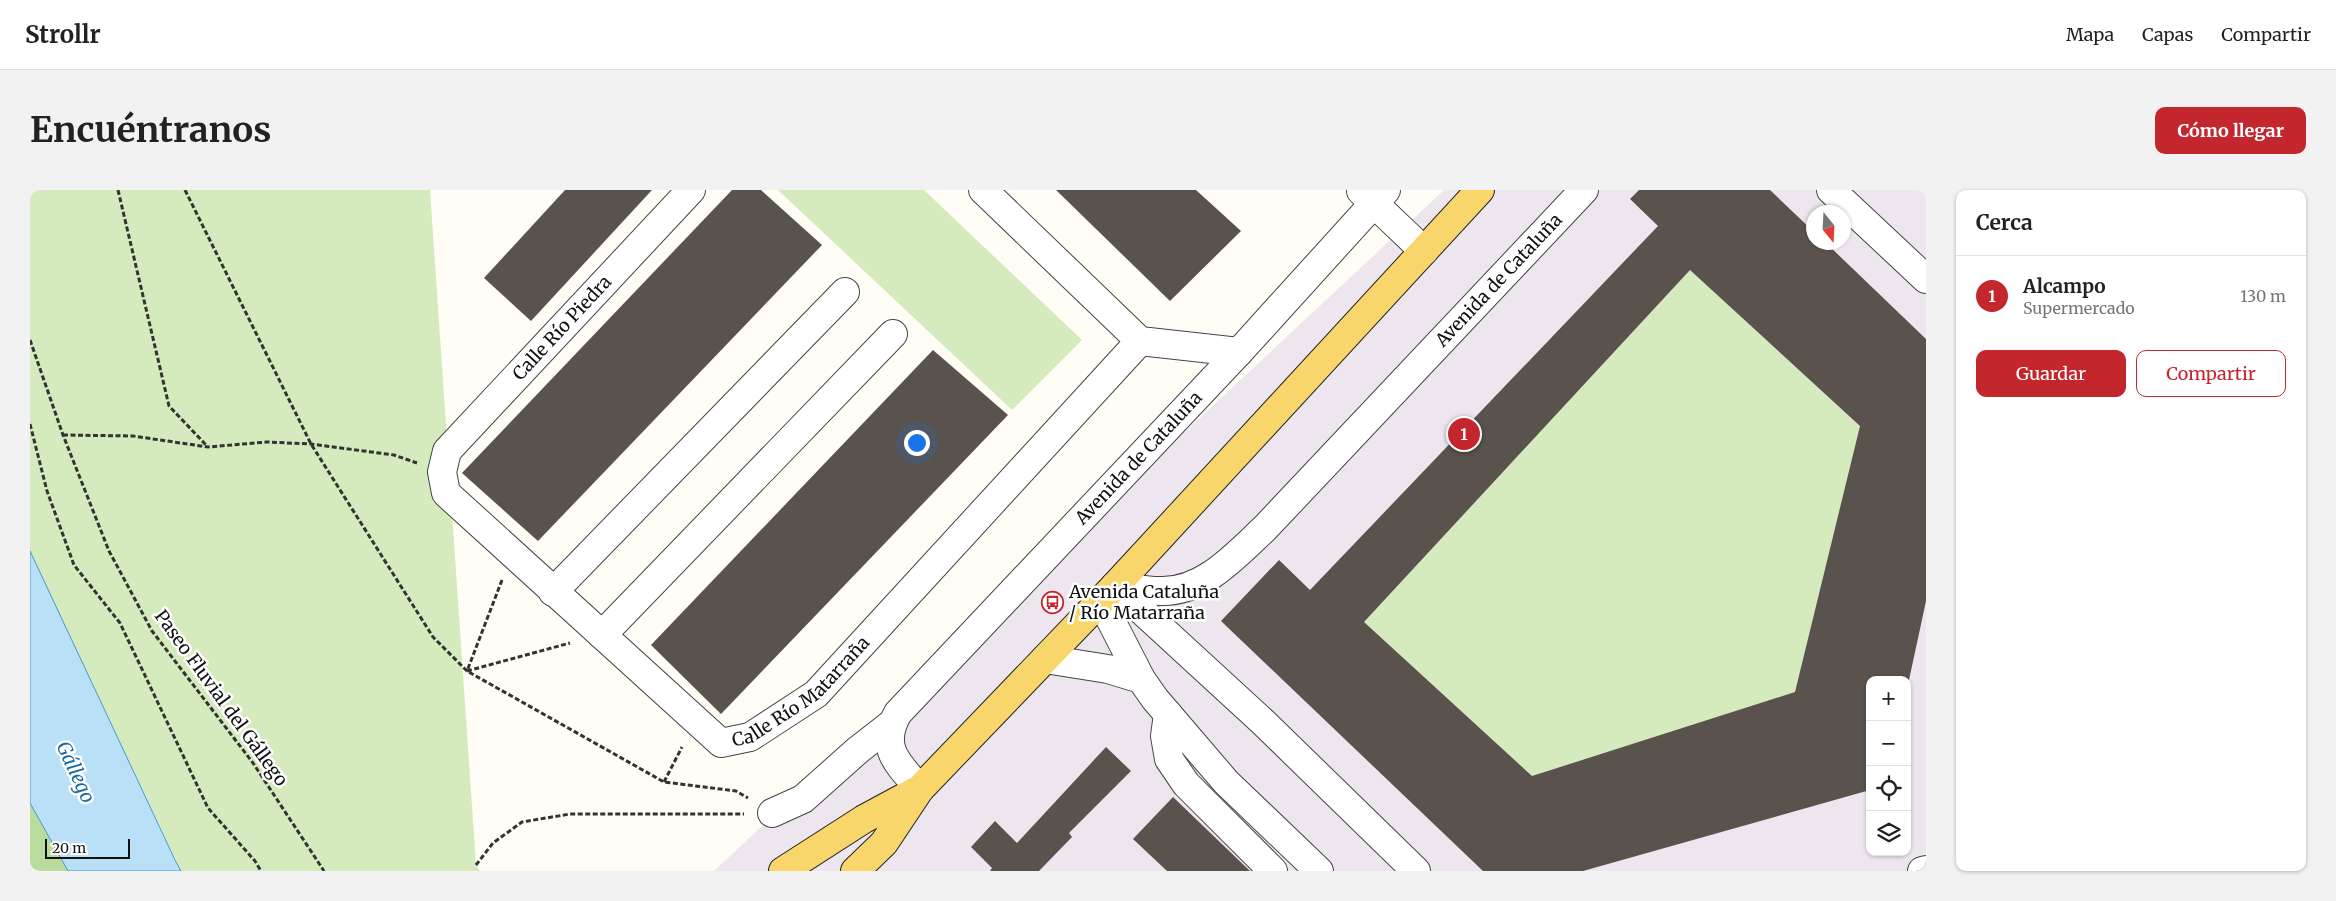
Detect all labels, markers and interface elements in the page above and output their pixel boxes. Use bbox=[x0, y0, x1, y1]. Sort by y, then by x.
text: Strollr bbox=[25, 19, 101, 50]
text: Mapa bbox=[2066, 23, 2114, 46]
text: Capas bbox=[2142, 23, 2193, 46]
text: Compartir bbox=[2221, 23, 2311, 46]
button: Cómo llegar bbox=[2155, 107, 2306, 154]
text: Encuéntranos bbox=[30, 108, 271, 152]
north arrow bbox=[1806, 205, 1851, 250]
street label: Avenida de Cataluña bbox=[1429, 208, 1567, 352]
text: Cerca bbox=[1976, 209, 2033, 236]
street label: Calle Río Piedra bbox=[507, 270, 616, 385]
text: Alcampo bbox=[2023, 274, 2106, 298]
text: 1 bbox=[1988, 286, 1996, 306]
text: 130 m bbox=[2240, 286, 2286, 306]
text: Supermercado bbox=[2023, 298, 2135, 318]
button: Guardar bbox=[1976, 350, 2126, 397]
button: Compartir bbox=[2136, 350, 2286, 397]
street label: Avenida de Cataluña bbox=[1069, 386, 1207, 530]
pin: 1 bbox=[1448, 415, 1480, 453]
your location bbox=[904, 430, 930, 456]
place label: Avenida Cataluña / Río Matarraña bbox=[1068, 580, 1219, 624]
bus stop icon: Avenida Cataluña / Río Matarraña bbox=[1041, 590, 1065, 614]
street label: Paseo Fluvial del Gállego bbox=[150, 605, 293, 790]
street label: Calle Río Matarraña bbox=[730, 631, 875, 751]
map controls bbox=[1866, 676, 1911, 856]
button: + bbox=[1866, 676, 1911, 721]
button: − bbox=[1866, 721, 1911, 766]
water label: Gállego bbox=[51, 737, 101, 807]
button: locate bbox=[1866, 766, 1911, 811]
button: layers bbox=[1866, 811, 1911, 856]
scale bar bbox=[45, 836, 130, 859]
text: 20 m bbox=[52, 839, 86, 857]

